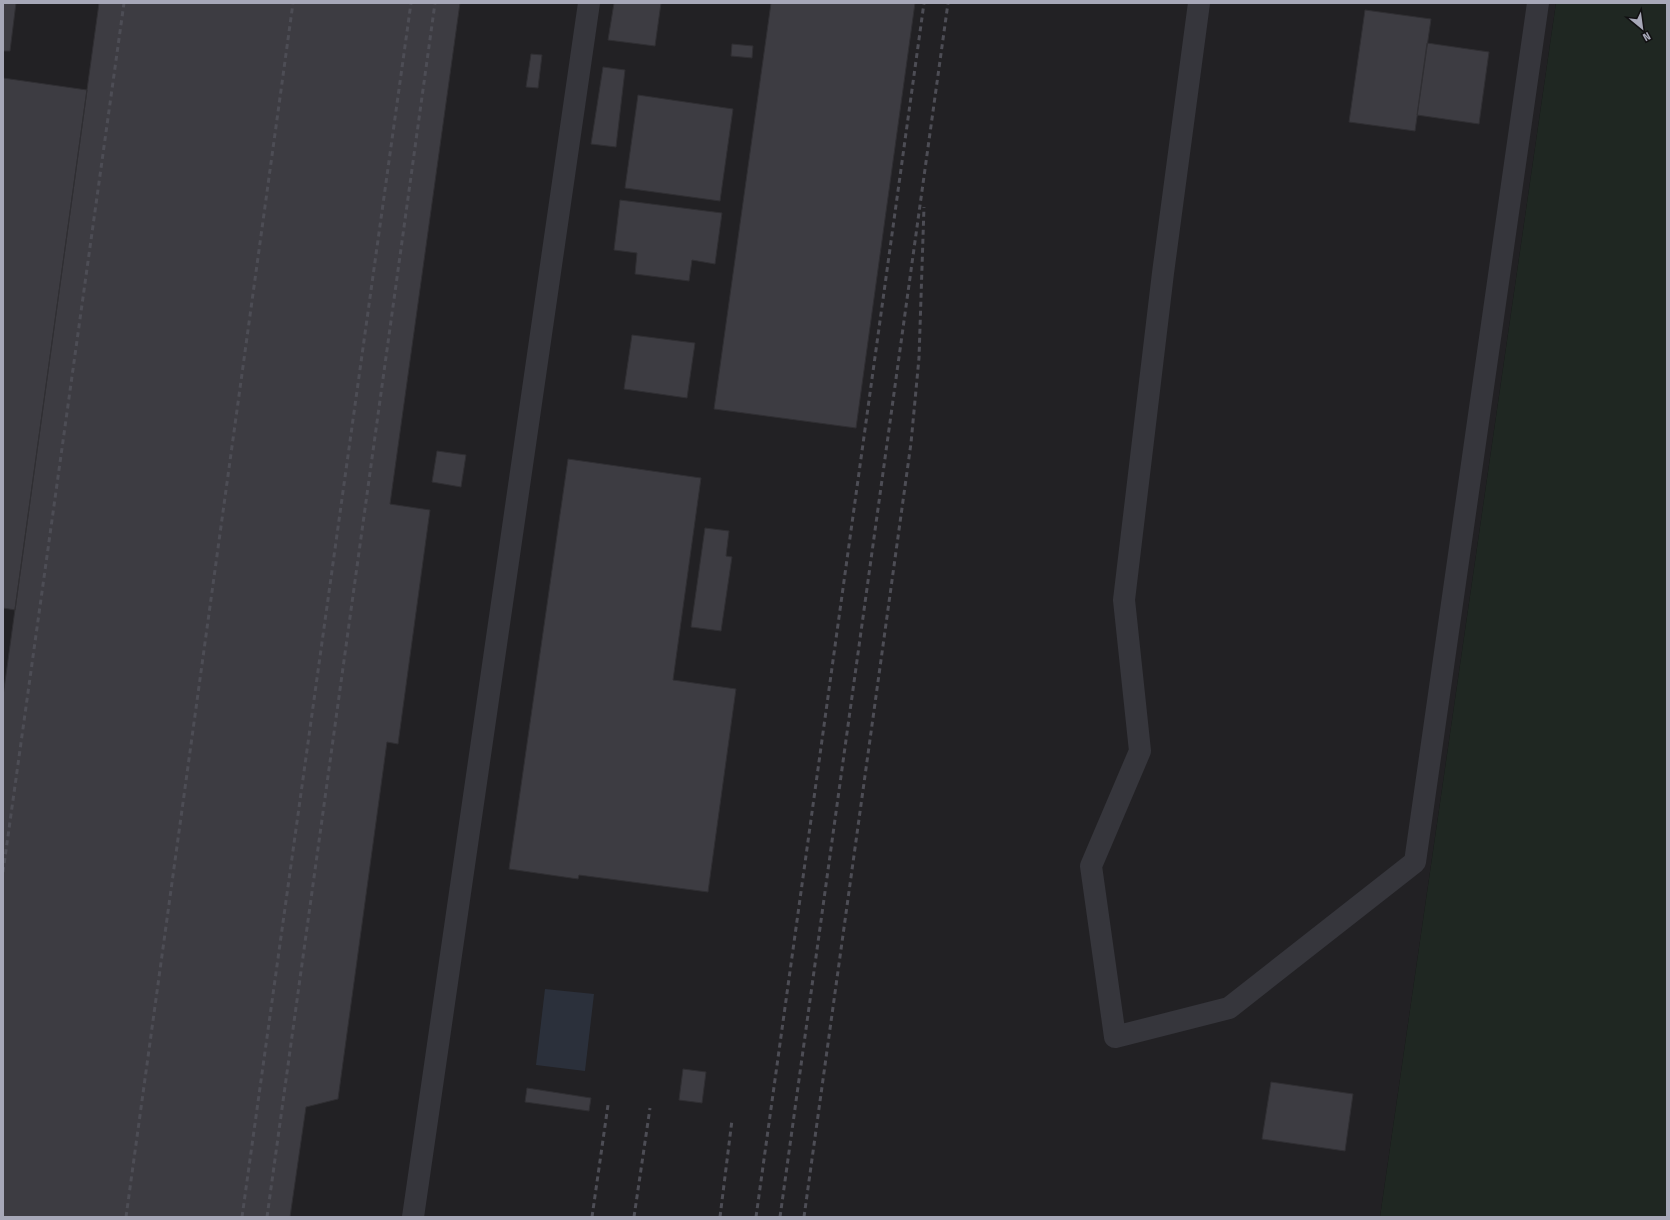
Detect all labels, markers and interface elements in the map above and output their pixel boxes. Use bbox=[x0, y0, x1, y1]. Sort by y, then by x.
north arrow bbox=[1622, 8, 1662, 48]
text: N bbox=[1641, 29, 1653, 44]

